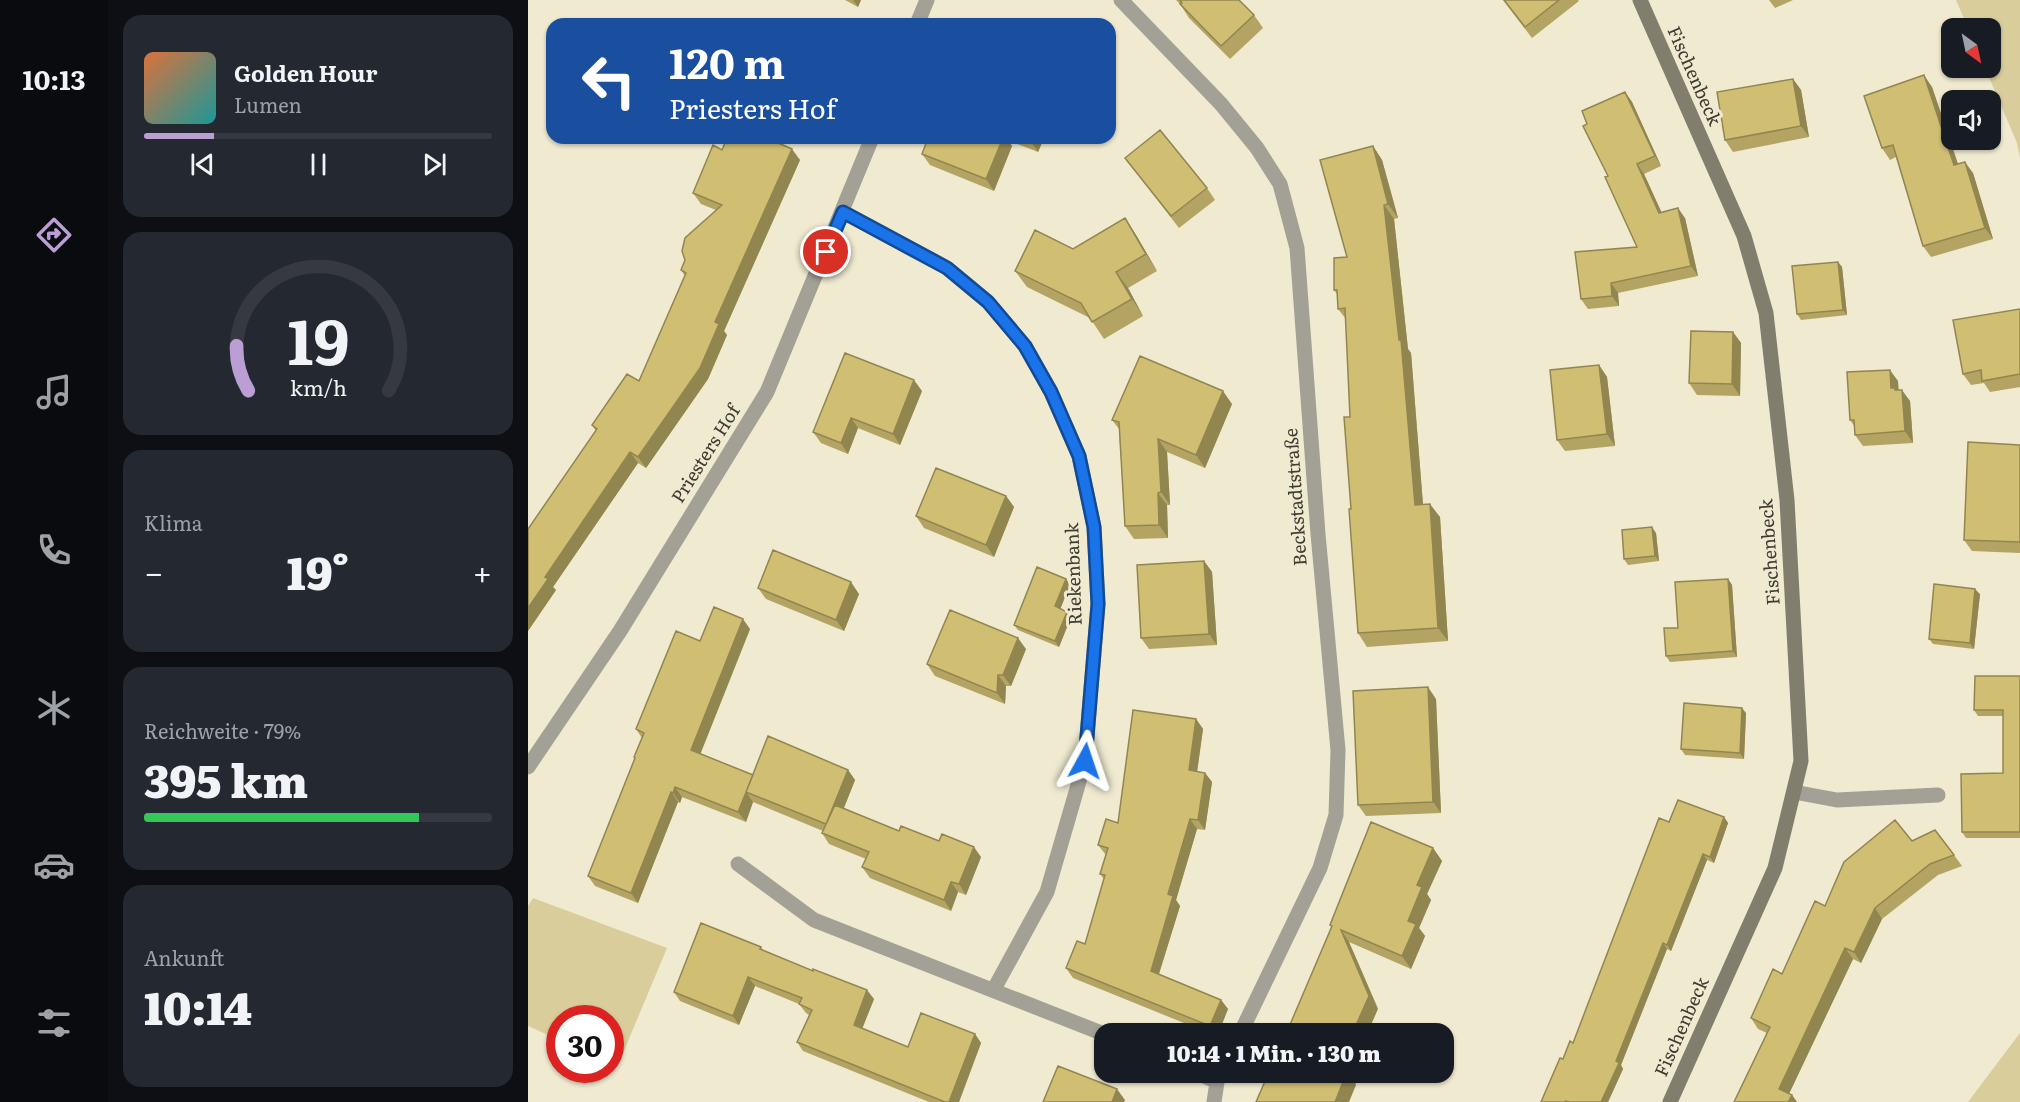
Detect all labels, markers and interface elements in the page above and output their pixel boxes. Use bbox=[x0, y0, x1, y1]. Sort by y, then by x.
north arrow bbox=[1941, 18, 2001, 78]
map controls bbox=[1941, 18, 2001, 150]
street label: Fischenbeck bbox=[1661, 21, 1730, 130]
text: 120 m bbox=[669, 30, 785, 92]
icon: left bbox=[570, 42, 648, 120]
text: Golden Hour bbox=[234, 56, 377, 89]
text: 10:13 bbox=[23, 58, 85, 98]
text: Priesters Hof bbox=[669, 87, 836, 127]
text: Lumen bbox=[234, 89, 302, 119]
button: sound bbox=[1941, 90, 2001, 150]
icon: previous bbox=[186, 148, 219, 181]
icon: pause bbox=[302, 148, 335, 181]
icon: next bbox=[418, 148, 451, 181]
icon: directions bbox=[33, 214, 75, 256]
pin bbox=[800, 226, 851, 277]
icon: arrive bbox=[809, 235, 842, 268]
text: 19 bbox=[287, 292, 349, 384]
icon: music bbox=[33, 371, 75, 413]
text: km/h bbox=[289, 371, 347, 403]
street label: Priesters Hof bbox=[664, 397, 747, 508]
street label: Beckstadtstraße bbox=[1276, 427, 1313, 567]
street label: Fischenbeck bbox=[1751, 497, 1786, 606]
text: Klima bbox=[144, 507, 203, 537]
street label: Riekenbank bbox=[1057, 521, 1088, 626]
icon: phone bbox=[33, 529, 75, 571]
text: 19° bbox=[287, 537, 349, 604]
text: − bbox=[144, 546, 163, 595]
text: + bbox=[473, 546, 492, 595]
icon: climate bbox=[33, 687, 75, 729]
text: Reichweite · 79% bbox=[144, 715, 301, 745]
position arrow bbox=[1053, 729, 1117, 793]
text: 395 km bbox=[144, 745, 308, 812]
icon: car bbox=[33, 844, 75, 886]
text: Ankunft bbox=[144, 942, 224, 972]
street label: Fischenbeck bbox=[1647, 971, 1715, 1080]
text: 10:14 bbox=[144, 972, 252, 1039]
icon: filters bbox=[33, 1002, 75, 1044]
speed limit sign: 30 bbox=[546, 1005, 624, 1083]
text: 10:14 · 1 Min. · 130 m bbox=[1167, 1036, 1381, 1069]

